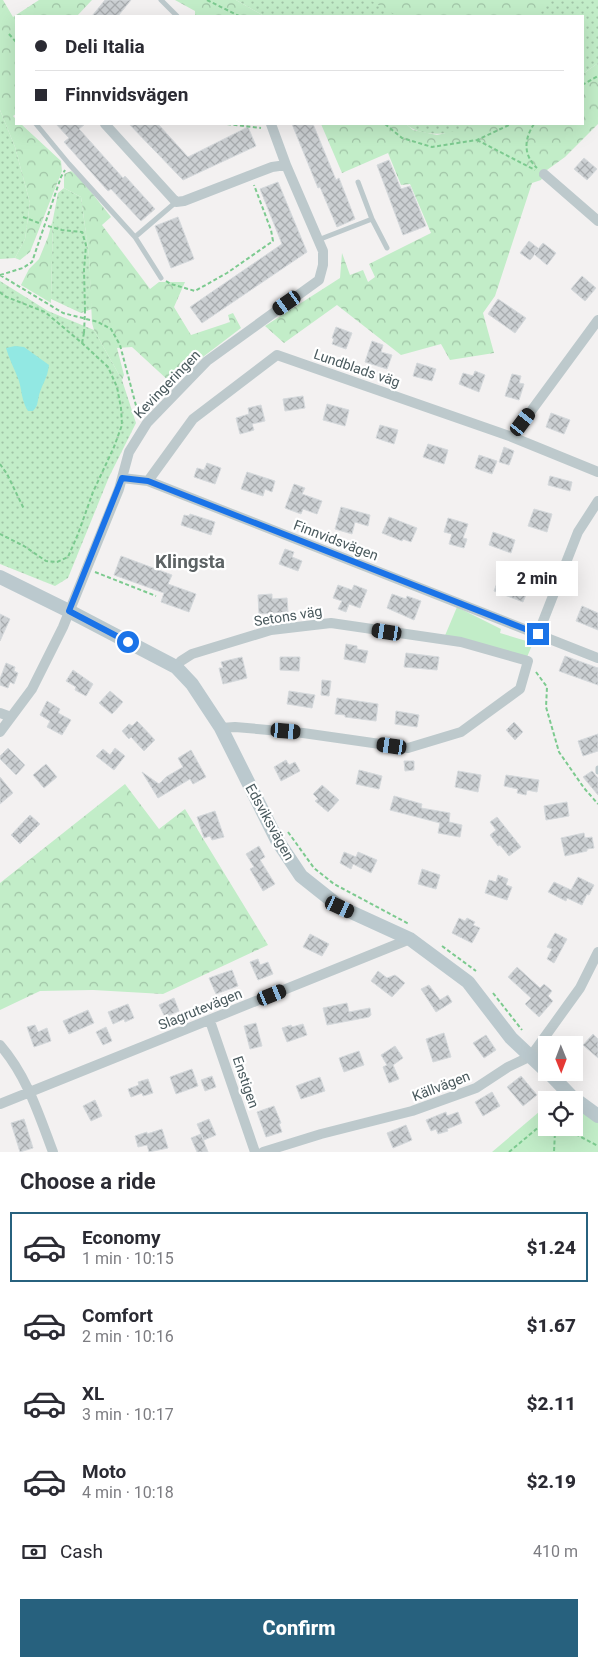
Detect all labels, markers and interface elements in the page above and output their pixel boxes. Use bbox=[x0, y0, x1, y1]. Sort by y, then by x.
text: Deli Italia bbox=[65, 35, 145, 58]
text: Finnvidsvägen bbox=[65, 83, 188, 106]
car bbox=[270, 288, 303, 318]
street label: Lundblads väg bbox=[312, 346, 402, 390]
street label: Kevingeringen bbox=[131, 347, 203, 421]
car bbox=[507, 406, 538, 438]
street label: Finnvidsvägen bbox=[291, 517, 381, 563]
district label: Klingsta bbox=[155, 550, 225, 573]
callout: 2 min bbox=[497, 562, 579, 596]
text: 2 min bbox=[517, 569, 557, 588]
street label: Setons väg bbox=[253, 603, 323, 629]
car bbox=[371, 622, 402, 642]
route end bbox=[527, 623, 549, 645]
route start bbox=[117, 631, 139, 653]
car bbox=[270, 722, 301, 740]
car bbox=[376, 736, 407, 756]
street label: Edsviksvägen bbox=[242, 781, 298, 863]
car bbox=[323, 894, 356, 920]
car bbox=[255, 982, 288, 1008]
street label: Slagrutevägen bbox=[156, 985, 244, 1033]
north arrow bbox=[538, 1036, 582, 1081]
map controls bbox=[538, 1036, 583, 1136]
street label: Enstigen bbox=[230, 1054, 262, 1110]
street label: Källvägen bbox=[410, 1068, 472, 1104]
button: locate bbox=[538, 1091, 583, 1136]
text: Choose a ride bbox=[20, 1169, 156, 1194]
icon: car bbox=[22, 1225, 67, 1270]
text: Economy bbox=[82, 1226, 161, 1249]
text: $1.24 bbox=[527, 1236, 576, 1259]
text: 1 min · 10:15 bbox=[82, 1249, 174, 1268]
icon: car bbox=[22, 1303, 67, 1348]
text: Comfort bbox=[82, 1304, 153, 1327]
text: $1.67 bbox=[527, 1314, 576, 1337]
text: 2 min · 10:16 bbox=[82, 1327, 174, 1346]
icon: car bbox=[22, 1381, 67, 1426]
text: XL bbox=[82, 1382, 104, 1405]
text: $2.11 bbox=[527, 1392, 576, 1415]
text: 3 min · 10:17 bbox=[82, 1405, 174, 1424]
icon: car bbox=[22, 1459, 67, 1504]
text: Moto bbox=[82, 1460, 126, 1483]
text: $2.19 bbox=[527, 1470, 576, 1493]
text: 4 min · 10:18 bbox=[82, 1483, 174, 1502]
icon: cash bbox=[20, 1538, 48, 1566]
text: Cash bbox=[60, 1540, 103, 1563]
text: 410 m bbox=[533, 1542, 578, 1561]
button: Confirm bbox=[20, 1599, 578, 1657]

